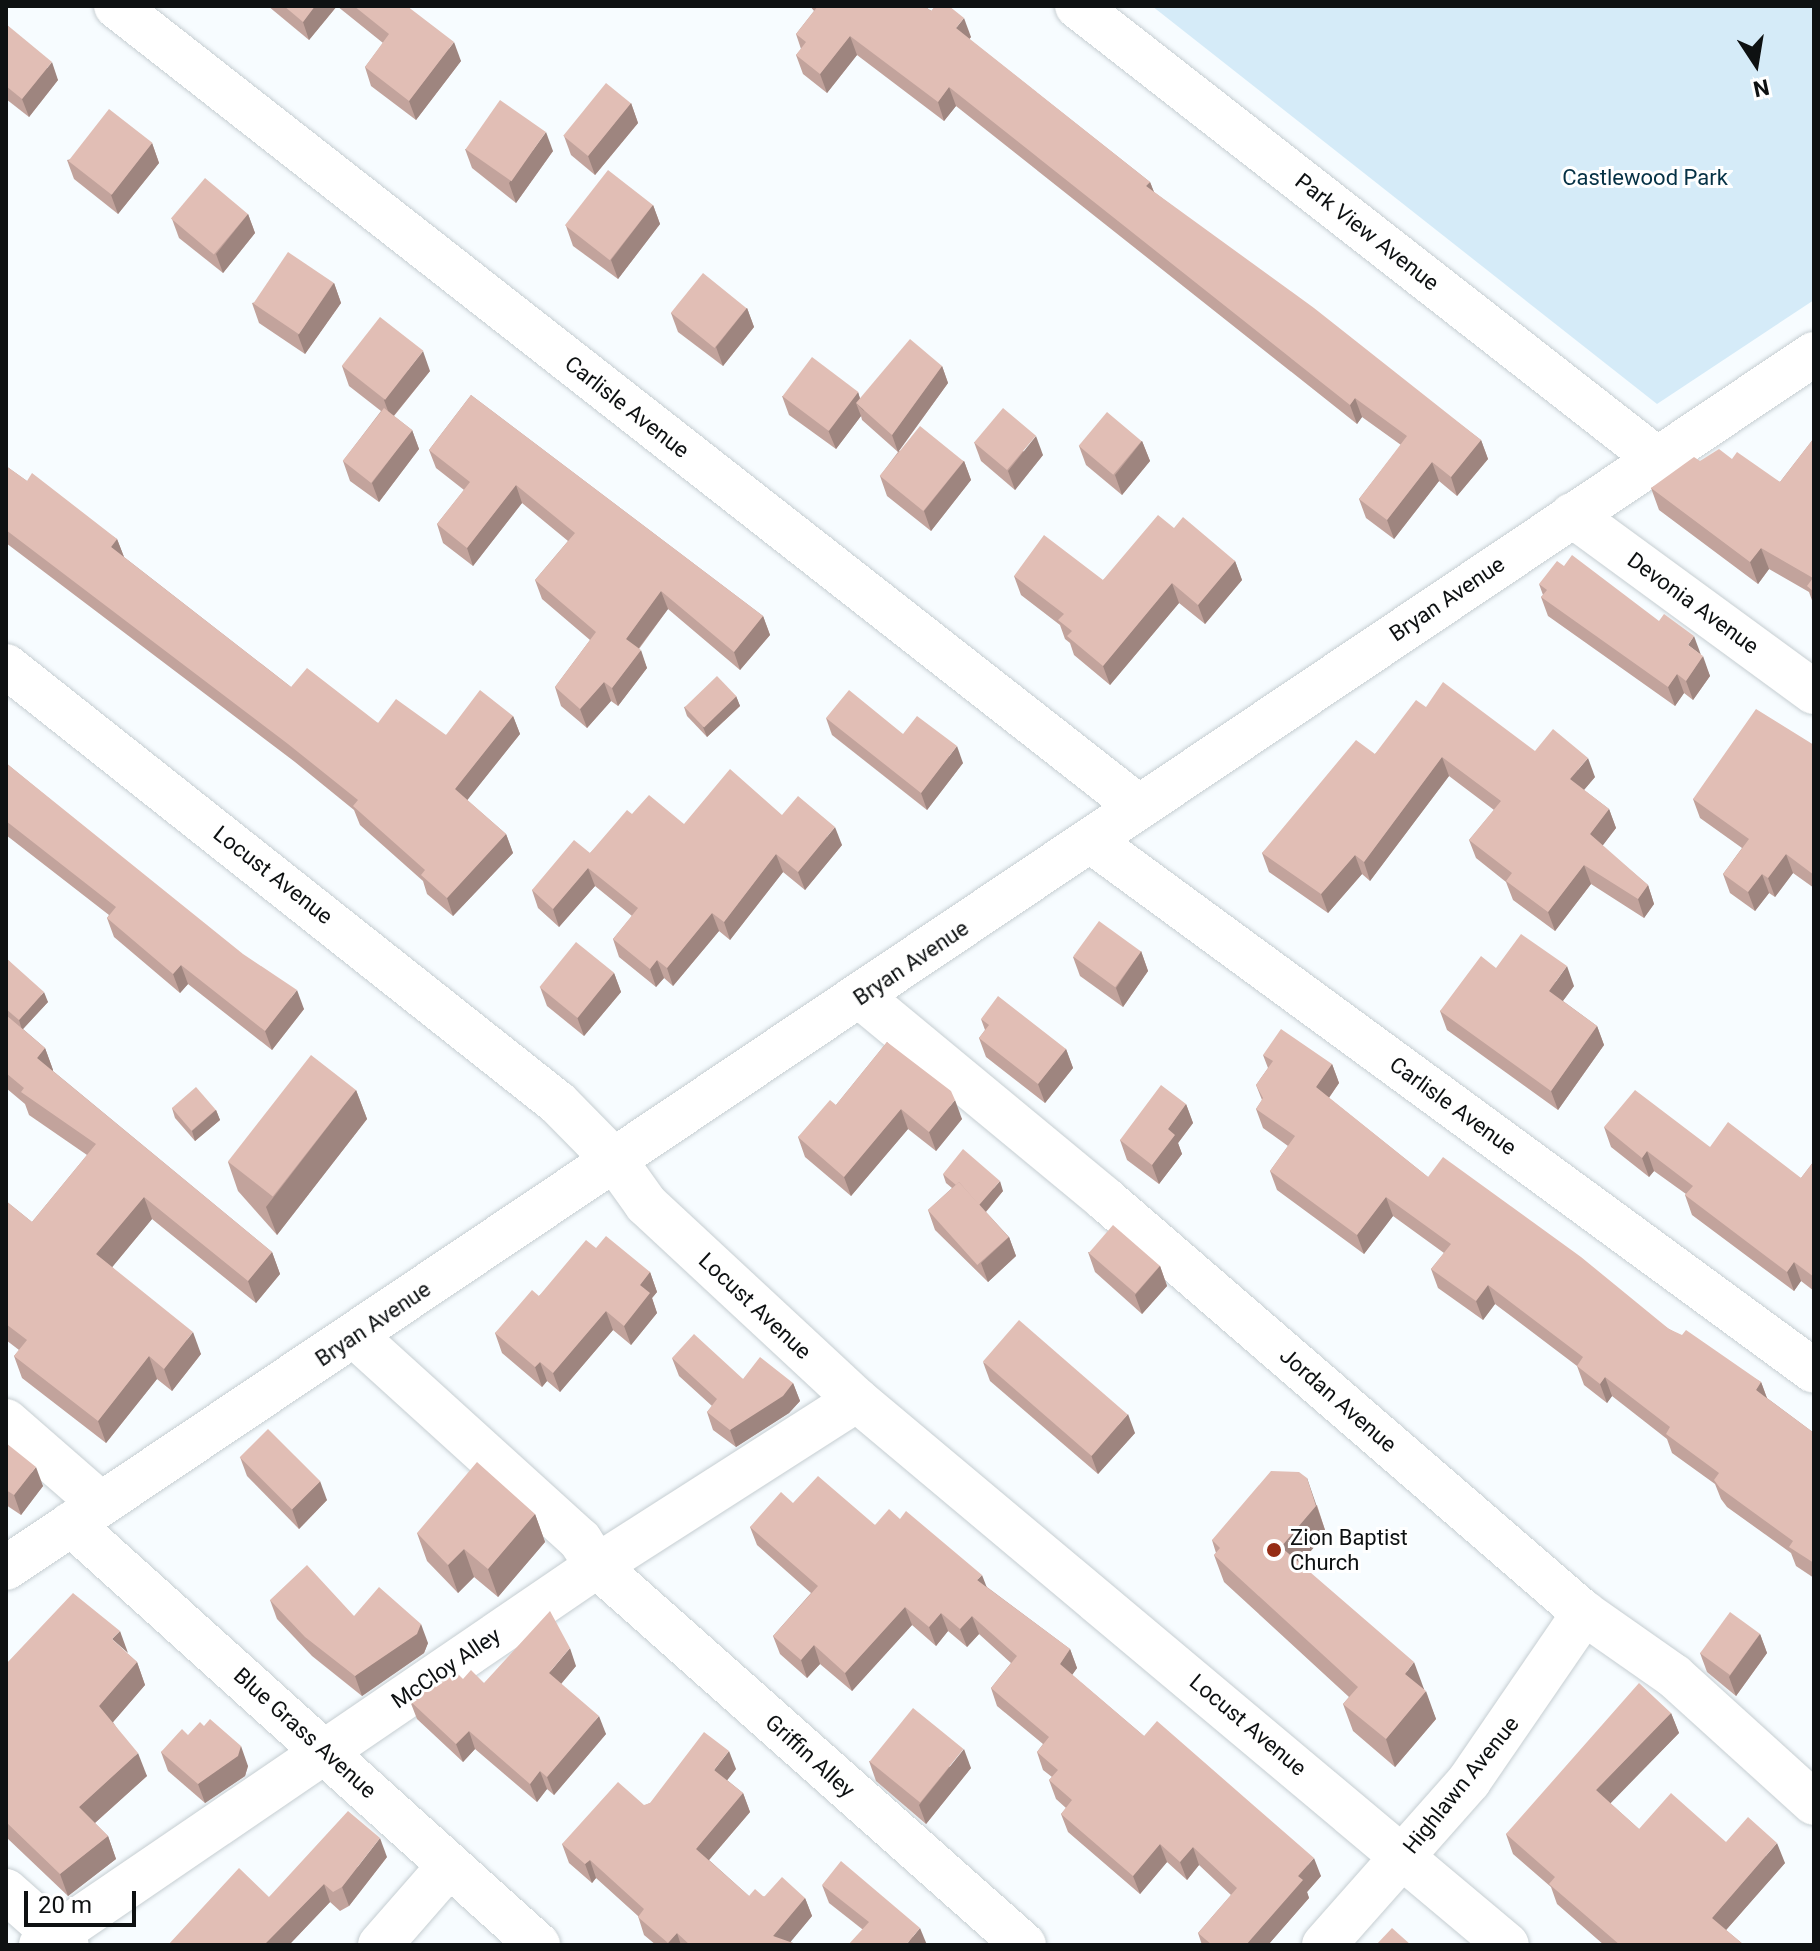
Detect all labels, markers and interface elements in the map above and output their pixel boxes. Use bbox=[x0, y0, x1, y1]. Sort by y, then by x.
north arrow bbox=[1716, 24, 1796, 104]
text: N bbox=[1751, 74, 1771, 102]
park label: Castlewood Park bbox=[1562, 165, 1728, 191]
street label: Park View Avenue bbox=[1290, 168, 1444, 296]
street label: Carlisle Avenue bbox=[560, 350, 694, 464]
street label: Devonia Avenue bbox=[1622, 547, 1764, 659]
street label: Bryan Avenue bbox=[1384, 551, 1510, 647]
street label: Locust Avenue bbox=[208, 820, 338, 930]
street label: Bryan Avenue bbox=[848, 915, 974, 1011]
street label: Carlisle Avenue bbox=[1384, 1051, 1522, 1161]
street label: Locust Avenue bbox=[693, 1247, 817, 1365]
street label: Bryan Avenue bbox=[310, 1276, 436, 1372]
street label: Jordan Avenue bbox=[1274, 1342, 1402, 1458]
place label: Zion Baptist Church bbox=[1290, 1524, 1408, 1576]
marker: Zion Baptist Church bbox=[1265, 1541, 1283, 1559]
street label: McCloy Alley bbox=[387, 1622, 505, 1714]
street label: Blue Grass Avenue bbox=[228, 1662, 382, 1804]
street label: Locust Avenue bbox=[1184, 1669, 1312, 1781]
street label: Griffin Alley bbox=[760, 1709, 860, 1803]
street label: Highlawn Avenue bbox=[1398, 1711, 1524, 1859]
scale bar bbox=[28, 1875, 140, 1925]
text: 20 m bbox=[38, 1891, 92, 1919]

